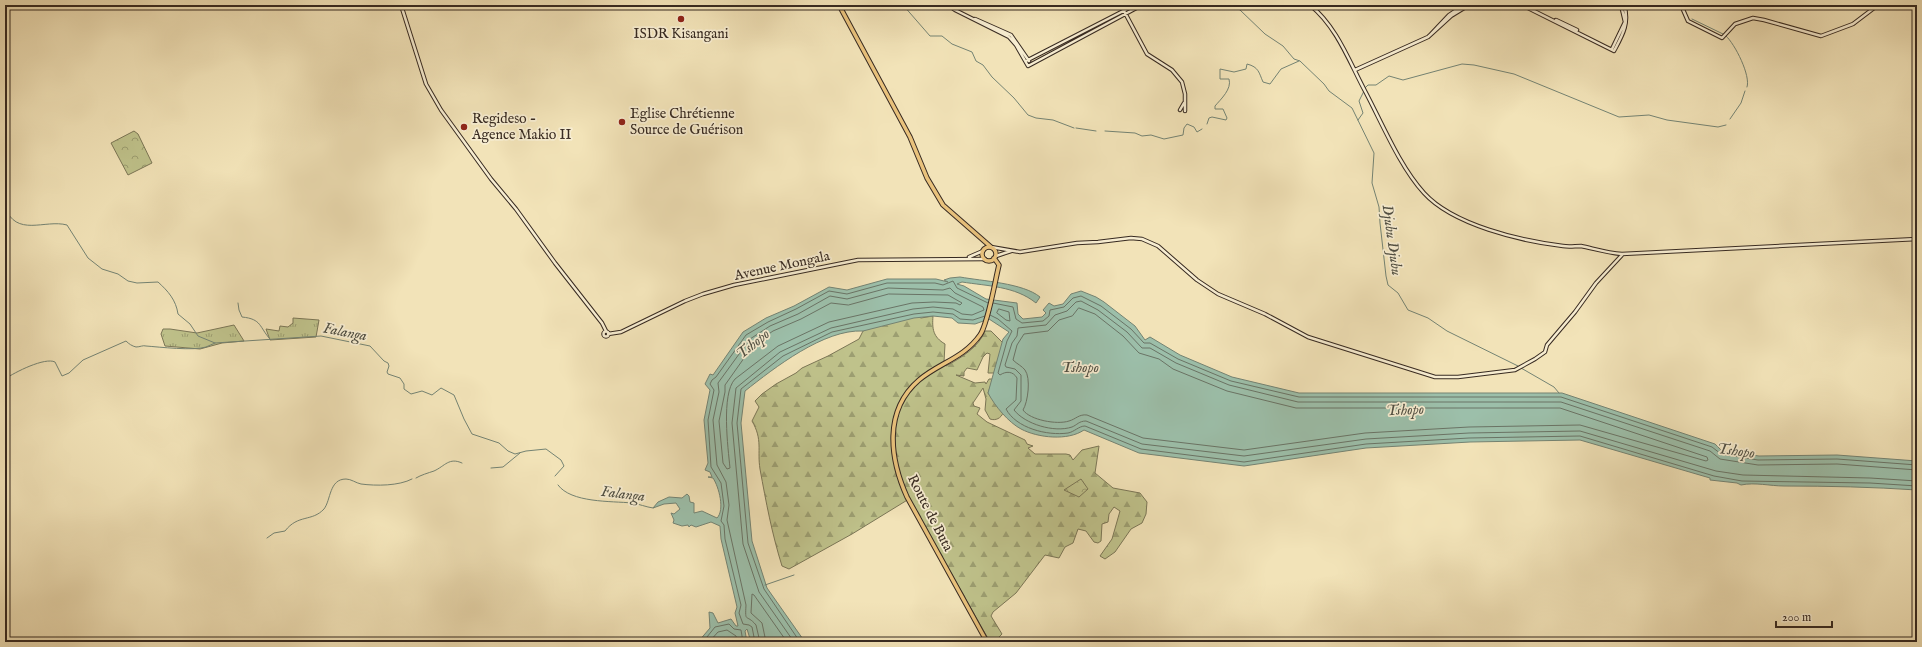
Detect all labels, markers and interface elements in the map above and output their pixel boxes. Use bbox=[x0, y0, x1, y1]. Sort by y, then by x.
marker: ISDR Kisangani bbox=[676, 14, 686, 24]
place label: ISDR Kisangani bbox=[633, 25, 729, 43]
place label: Eglise Chrétienne Source de Guérison bbox=[630, 105, 744, 139]
place label: Regideso - Agence Makio II bbox=[471, 110, 571, 144]
marker: Eglise Chrétienne Source de Guérison bbox=[617, 117, 627, 127]
marker: Regideso - Agence Makio II bbox=[459, 122, 469, 132]
water label: Djubu Djubu bbox=[1378, 203, 1406, 277]
street label: Avenue Mongala bbox=[732, 247, 832, 285]
water label: Falanga bbox=[321, 318, 369, 347]
water label: Tshopo bbox=[732, 325, 774, 363]
water label: Tshopo bbox=[1061, 358, 1099, 377]
water label: Tshopo bbox=[1386, 400, 1424, 420]
water label: Tshopo bbox=[1716, 439, 1756, 463]
street label: Route de Buta bbox=[903, 472, 958, 555]
water label: Falanga bbox=[600, 482, 646, 507]
scale bar bbox=[1776, 603, 1832, 629]
text: 200 m bbox=[1782, 610, 1811, 625]

